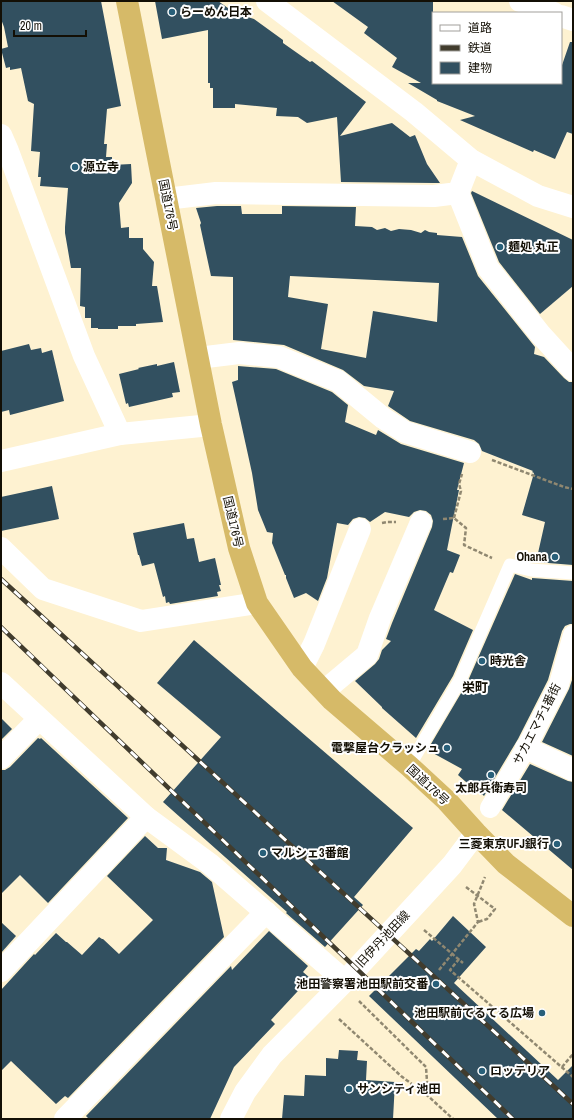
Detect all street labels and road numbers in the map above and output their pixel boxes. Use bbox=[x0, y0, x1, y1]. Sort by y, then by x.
street label: 国道176号 bbox=[155, 178, 181, 232]
street label: 国道176号 bbox=[219, 495, 247, 549]
street label: サカエマチ1番街 bbox=[510, 681, 564, 767]
street label: 国道176号 bbox=[403, 761, 453, 809]
street label: 旧伊丹池田線 bbox=[353, 907, 413, 971]

